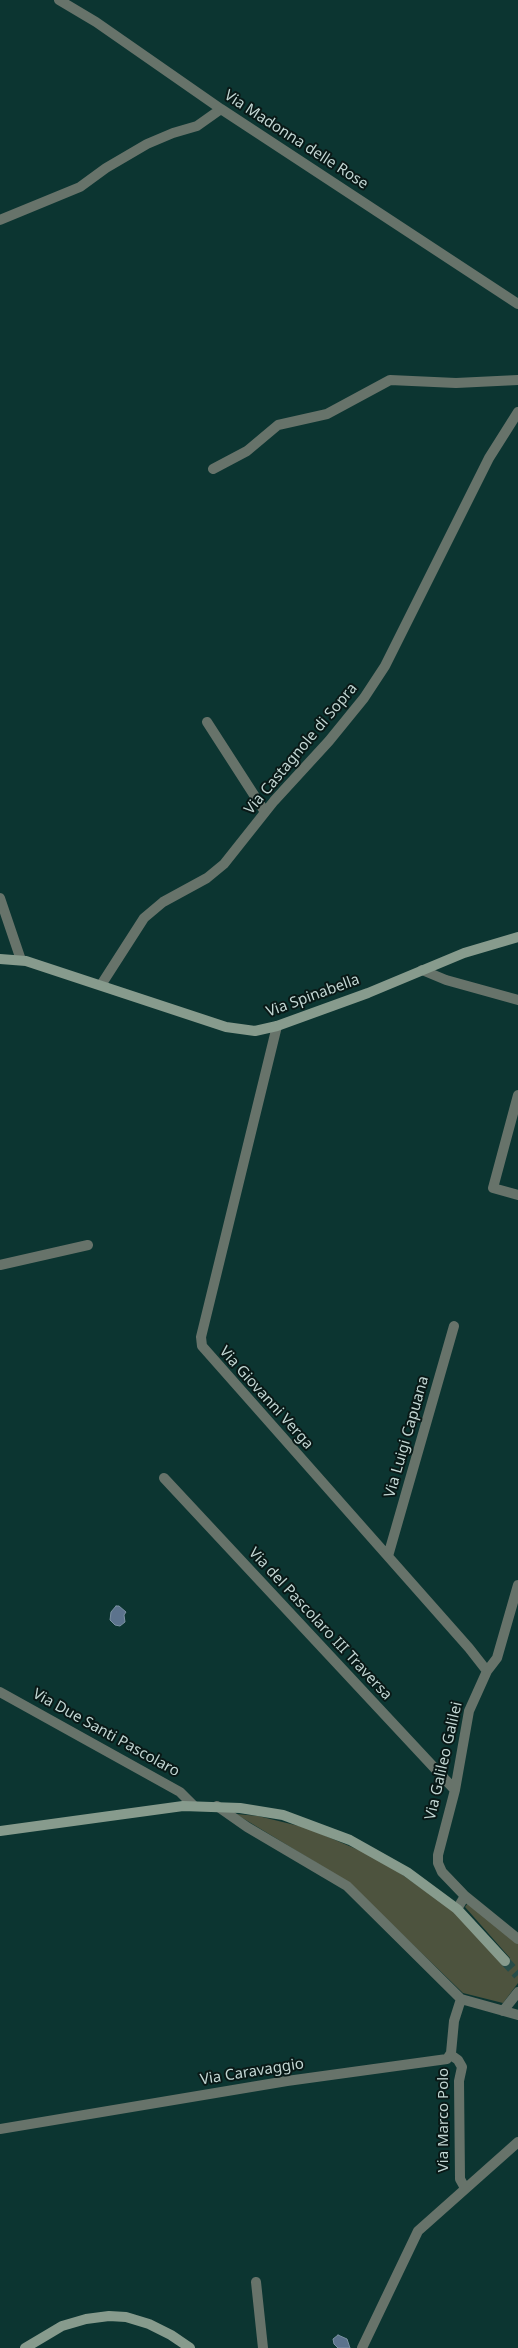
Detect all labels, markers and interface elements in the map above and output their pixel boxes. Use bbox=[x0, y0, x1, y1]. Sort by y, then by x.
street label: Via Madonna delle Rose bbox=[221, 87, 371, 193]
street label: Via Castagnole di Sopra bbox=[241, 680, 361, 818]
street label: Via Spinabella bbox=[264, 971, 362, 1021]
street label: Via Giovanni Verga bbox=[215, 1343, 317, 1453]
street label: Via Luigi Capuana bbox=[381, 1374, 433, 1500]
street label: Via del Pascolaro III Traversa bbox=[245, 1544, 395, 1704]
street label: Via Due Santi Pascolaro bbox=[29, 1685, 183, 1781]
street label: Via Galileo Galilei bbox=[422, 1700, 466, 1822]
street label: Via Caravaggio bbox=[199, 2055, 305, 2089]
street label: Via Marco Polo bbox=[435, 2068, 453, 2172]

